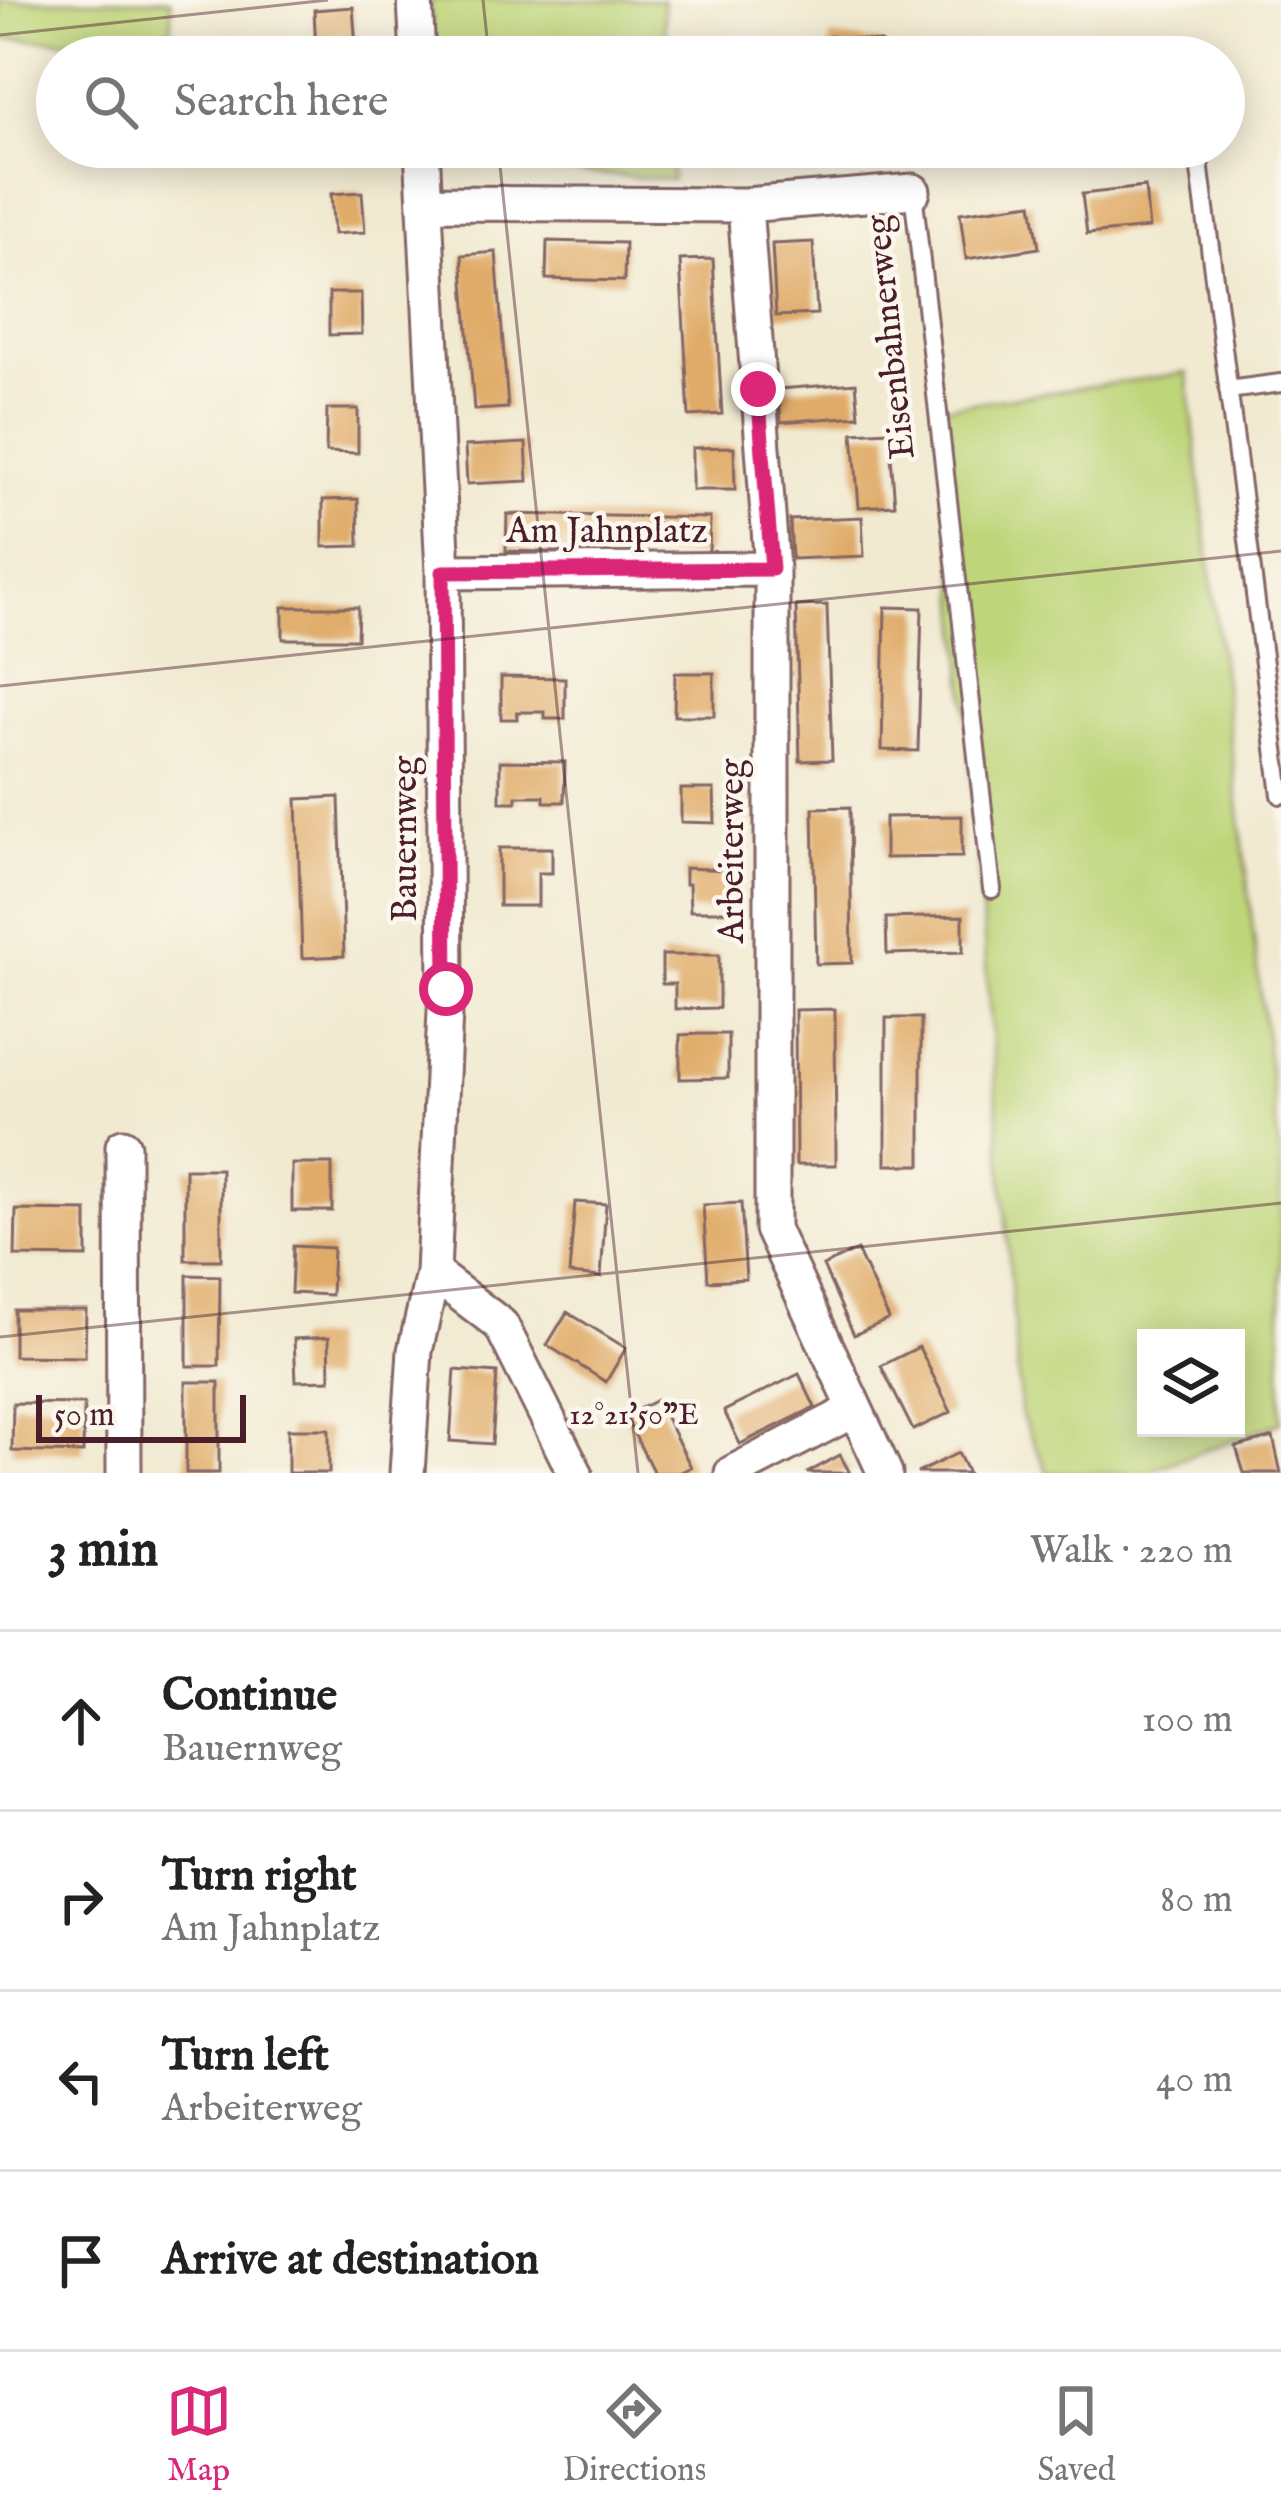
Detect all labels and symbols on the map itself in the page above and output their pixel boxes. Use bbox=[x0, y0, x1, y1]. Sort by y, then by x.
street label: Eisenbahnerweg bbox=[855, 212, 927, 461]
route end bbox=[731, 362, 785, 416]
street label: Am Jahnplatz bbox=[505, 509, 708, 555]
street label: Bauernweg bbox=[383, 755, 429, 922]
street label: Arbeiterweg bbox=[710, 758, 756, 944]
route start bbox=[419, 962, 473, 1016]
scale bar bbox=[36, 1389, 246, 1442]
text: 12°21'50"E bbox=[569, 1397, 699, 1435]

